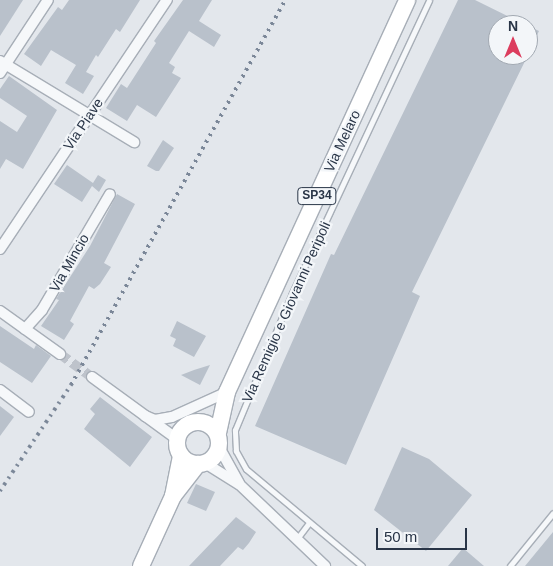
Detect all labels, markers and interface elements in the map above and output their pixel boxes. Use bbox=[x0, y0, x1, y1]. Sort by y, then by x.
north arrow bbox=[488, 15, 538, 65]
text: N bbox=[508, 18, 518, 34]
street label: Via Piave bbox=[60, 95, 106, 153]
street label: Via Melaro bbox=[320, 107, 364, 175]
road number: SP34 bbox=[297, 187, 337, 206]
street label: Via Remigio e Giovanni Peripoli bbox=[238, 219, 334, 405]
street label: Via Mincio bbox=[46, 231, 92, 295]
scale bar bbox=[378, 518, 469, 550]
text: 50 m bbox=[384, 528, 417, 545]

